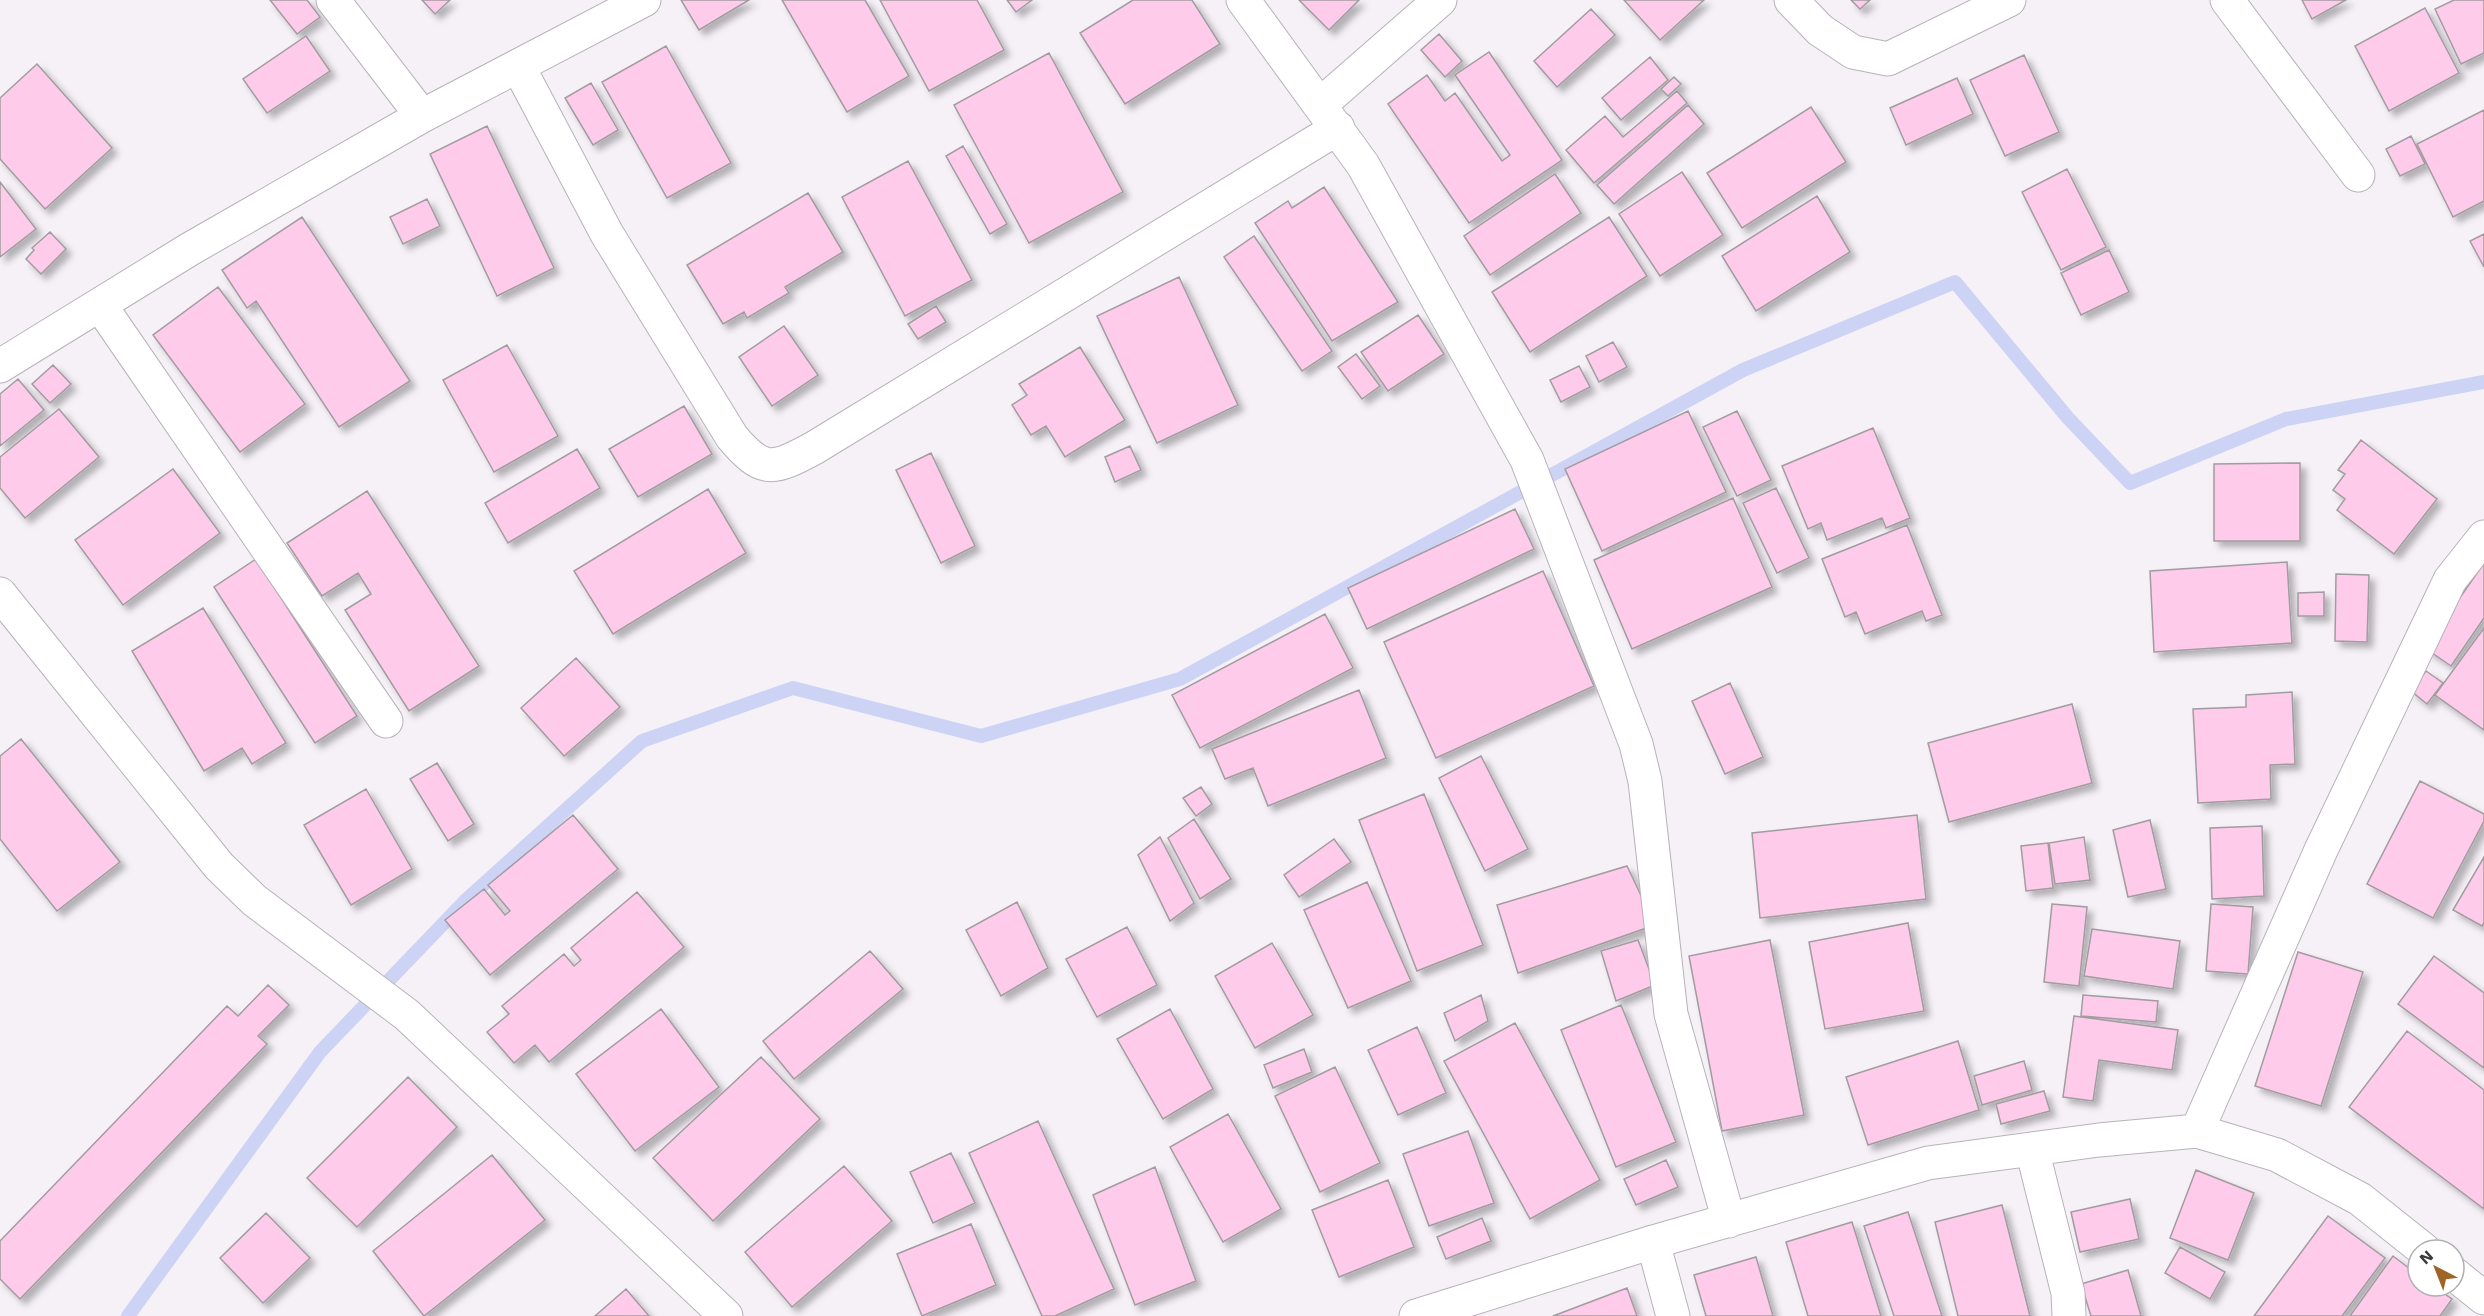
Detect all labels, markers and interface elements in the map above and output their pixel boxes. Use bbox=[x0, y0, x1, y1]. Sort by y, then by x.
north arrow bbox=[2406, 1238, 2466, 1298]
text: N bbox=[2416, 1246, 2437, 1268]

